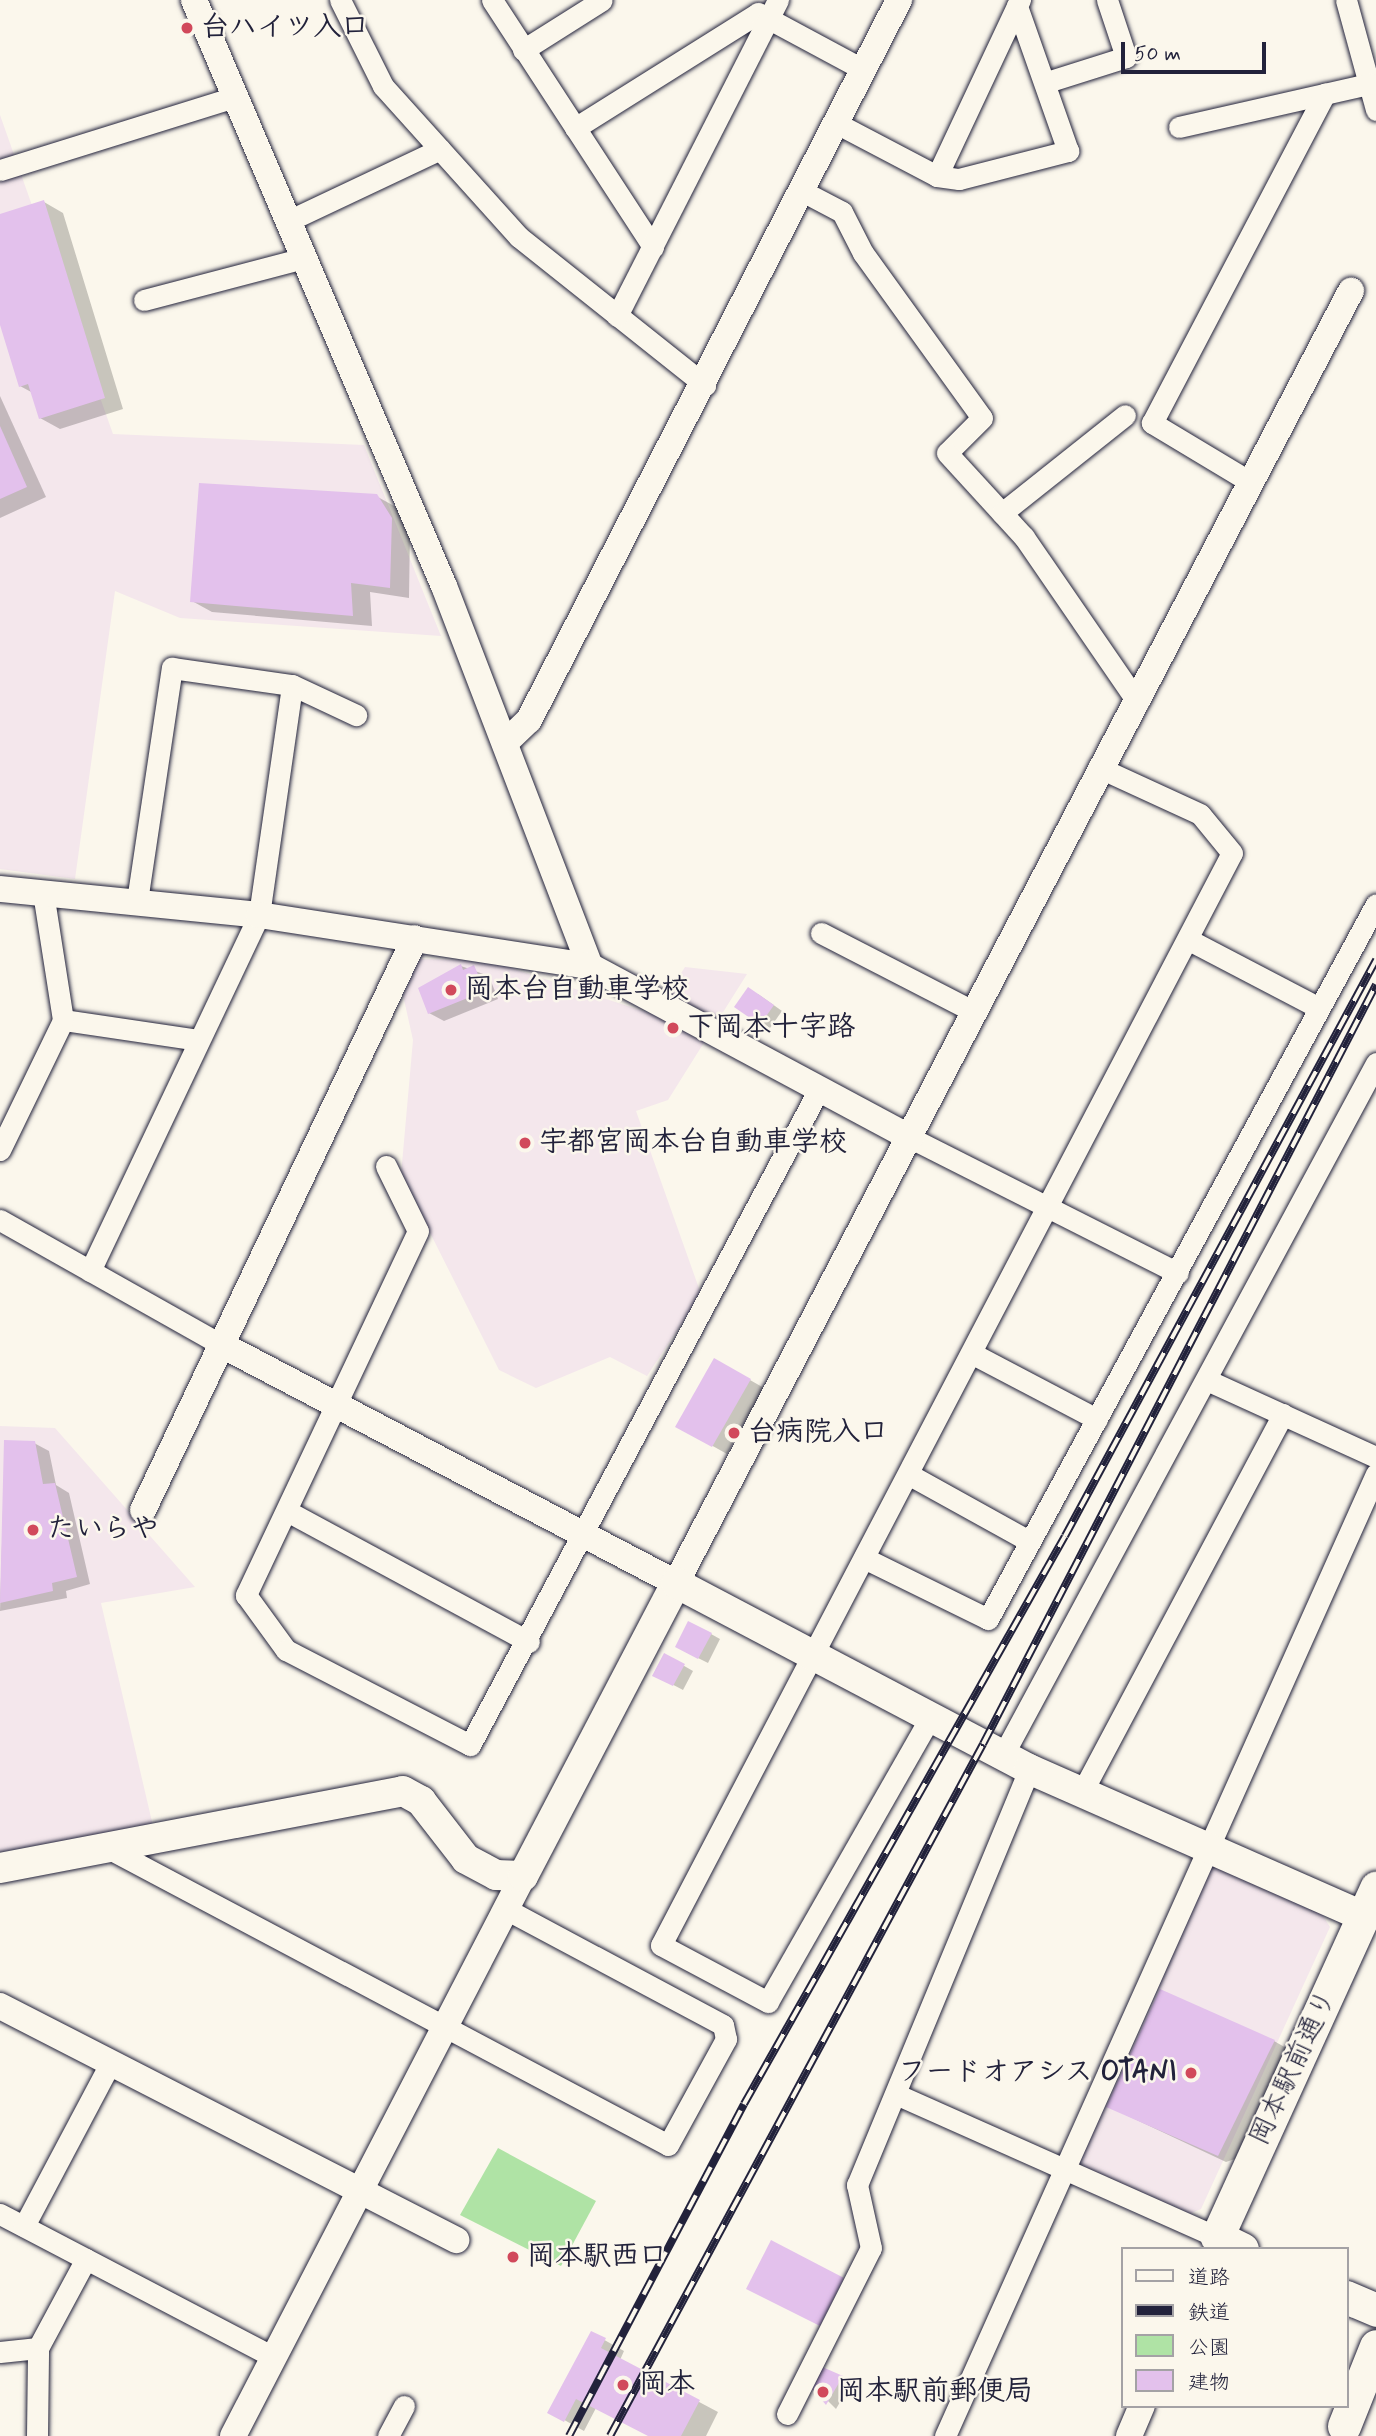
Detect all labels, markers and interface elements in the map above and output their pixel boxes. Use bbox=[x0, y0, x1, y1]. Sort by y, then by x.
place label: 台ハイツ入口 bbox=[201, 11, 369, 45]
marker: 台ハイツ入口 bbox=[179, 20, 195, 36]
scale bar bbox=[1124, 28, 1269, 72]
text: 50 m bbox=[1134, 40, 1181, 68]
place label: 岡本台自動車学校 bbox=[465, 973, 689, 1007]
marker: 岡本台自動車学校 bbox=[443, 982, 459, 998]
place label: 下岡本十字路 bbox=[687, 1011, 855, 1045]
marker: 下岡本十字路 bbox=[665, 1020, 681, 1036]
place label: 宇都宮岡本台自動車学校 bbox=[539, 1126, 847, 1160]
marker: 宇都宮岡本台自動車学校 bbox=[517, 1135, 533, 1151]
place label: 台病院入口 bbox=[748, 1416, 888, 1450]
marker: 台病院入口 bbox=[726, 1425, 742, 1441]
place label: たいらや bbox=[47, 1513, 159, 1547]
marker: たいらや bbox=[25, 1522, 41, 1538]
street label: 岡本駅前通り bbox=[1243, 1985, 1345, 2151]
place label: フードオアシス OTANI bbox=[897, 2056, 1177, 2090]
marker: フードオアシス OTANI bbox=[1183, 2065, 1199, 2081]
place label: 岡本駅西口 bbox=[527, 2240, 667, 2274]
legend bbox=[1120, 2247, 1348, 2408]
marker: 岡本駅西口 bbox=[505, 2249, 521, 2265]
text: 道路 bbox=[1188, 2264, 1230, 2292]
text: 鉄道 bbox=[1188, 2299, 1230, 2327]
text: 公園 bbox=[1188, 2334, 1230, 2362]
place label: 岡本 bbox=[639, 2368, 695, 2402]
text: 建物 bbox=[1188, 2369, 1230, 2397]
marker: 岡本 bbox=[613, 2375, 633, 2395]
place label: 岡本駅前郵便局 bbox=[837, 2375, 1033, 2409]
marker: 岡本駅前郵便局 bbox=[815, 2384, 831, 2400]

